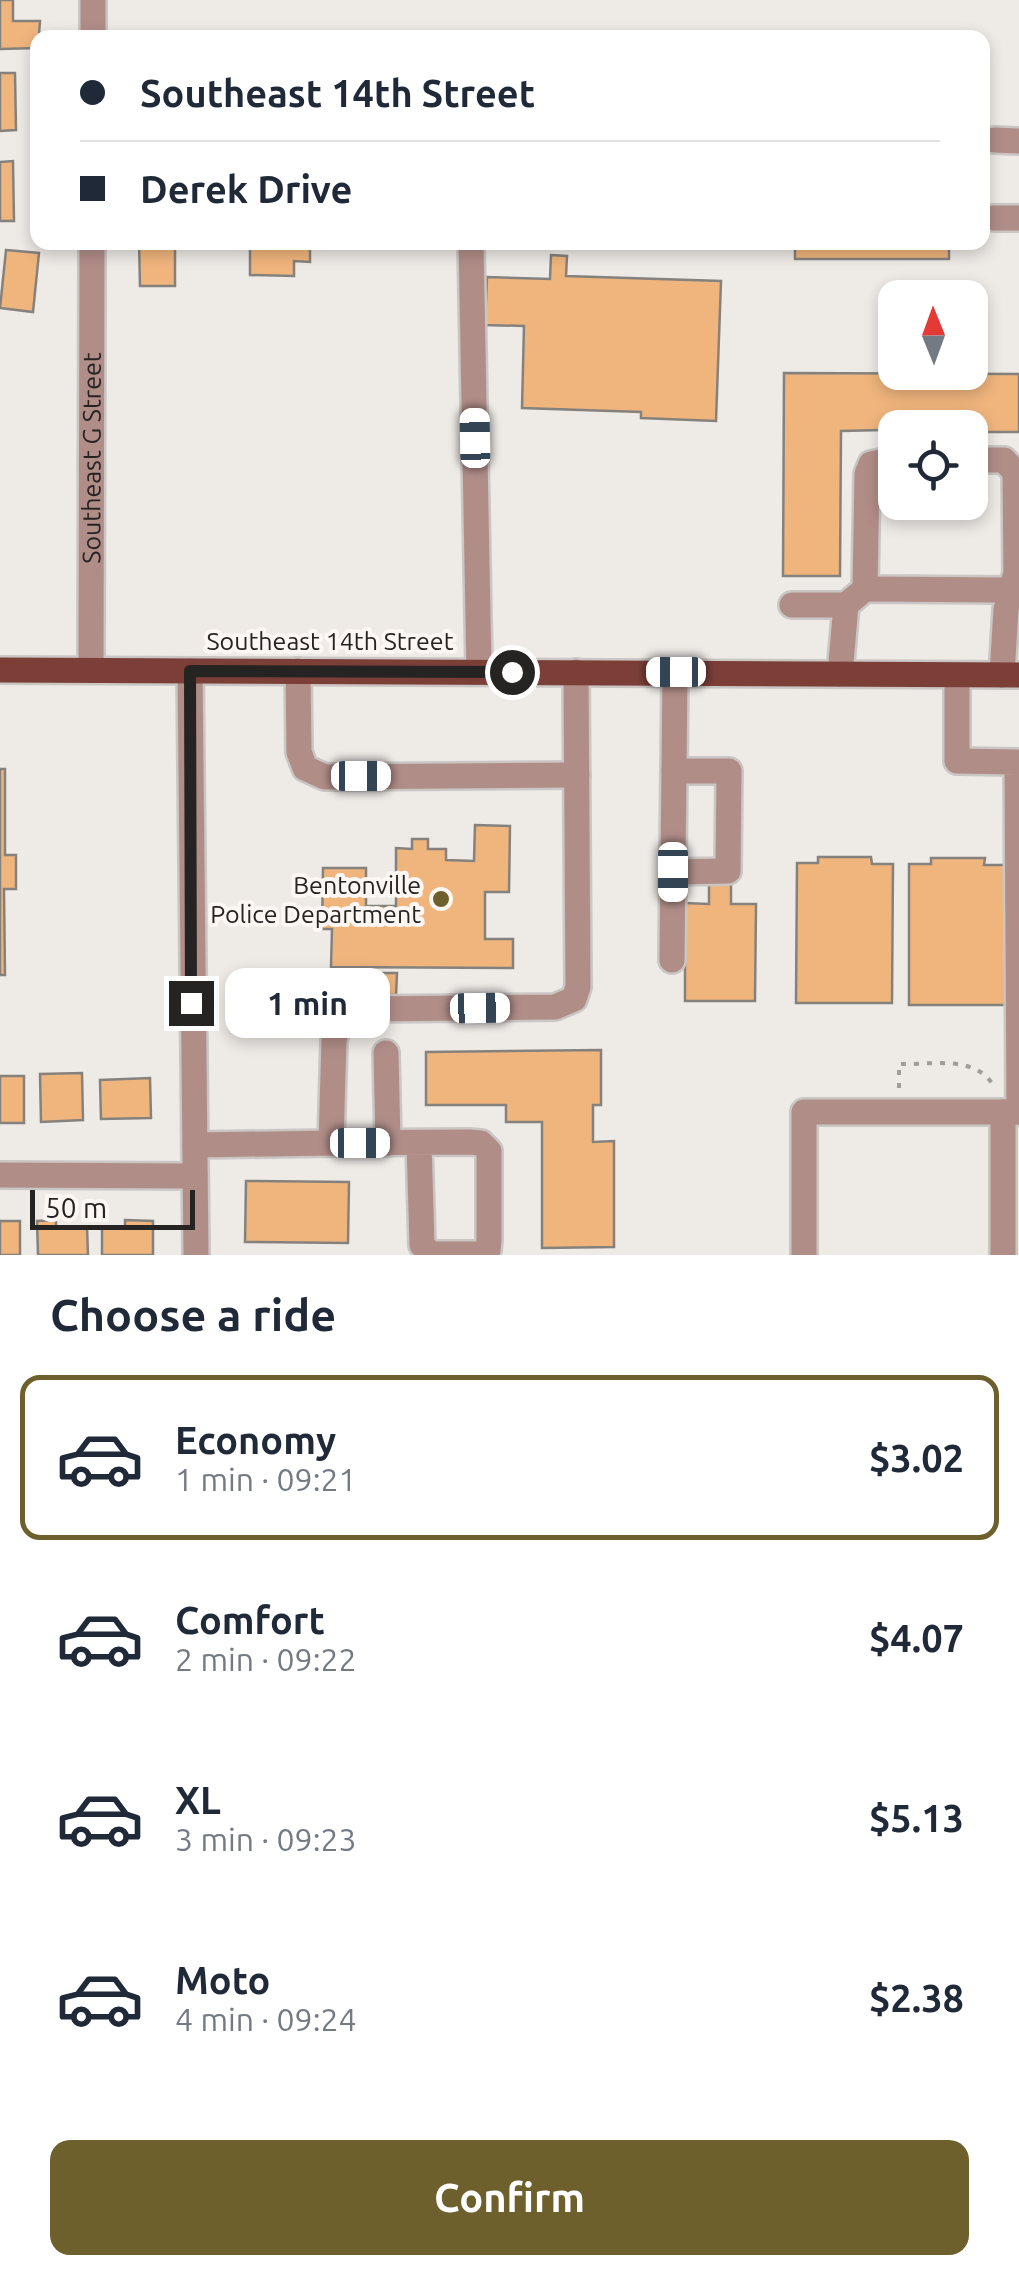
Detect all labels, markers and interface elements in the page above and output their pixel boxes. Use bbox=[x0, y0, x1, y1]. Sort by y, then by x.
text: Southeast 14th Street bbox=[140, 72, 535, 114]
text: Derek Drive bbox=[140, 168, 352, 210]
north arrow bbox=[878, 280, 988, 390]
map controls bbox=[878, 280, 988, 520]
street label: Southeast G Street bbox=[77, 352, 106, 564]
car bbox=[459, 408, 491, 468]
button: locate bbox=[878, 410, 988, 520]
street label: Southeast 14th Street bbox=[207, 627, 454, 655]
route start bbox=[490, 650, 535, 695]
car bbox=[646, 657, 706, 687]
car bbox=[331, 761, 391, 791]
car bbox=[658, 842, 688, 902]
place label: Bentonville Police Department bbox=[210, 871, 421, 928]
marker: Bentonville Police Department bbox=[430, 888, 452, 910]
callout: 1 min bbox=[226, 968, 391, 1038]
route end bbox=[169, 981, 214, 1026]
text: 1 min bbox=[267, 985, 348, 1021]
car bbox=[450, 992, 510, 1024]
car bbox=[330, 1128, 390, 1158]
scale bar bbox=[30, 1185, 195, 1230]
text: 50 m bbox=[45, 1192, 107, 1223]
text: Choose a ride bbox=[50, 1289, 336, 1340]
icon: car bbox=[55, 1413, 145, 1503]
text: Economy bbox=[175, 1419, 336, 1461]
text: $3.02 bbox=[869, 1437, 964, 1479]
text: 1 min · 09:21 bbox=[175, 1461, 357, 1497]
icon: car bbox=[55, 1593, 145, 1683]
text: Comfort bbox=[175, 1599, 325, 1641]
text: $4.07 bbox=[869, 1617, 964, 1659]
text: 2 min · 09:22 bbox=[175, 1641, 357, 1677]
icon: car bbox=[55, 1773, 145, 1863]
text: XL bbox=[175, 1779, 221, 1821]
text: $5.13 bbox=[869, 1797, 964, 1839]
text: 3 min · 09:23 bbox=[175, 1821, 357, 1857]
icon: car bbox=[55, 1953, 145, 2043]
text: Moto bbox=[175, 1959, 270, 2001]
text: $2.38 bbox=[869, 1977, 964, 2019]
text: 4 min · 09:24 bbox=[175, 2001, 357, 2037]
button: Confirm bbox=[50, 2140, 969, 2255]

